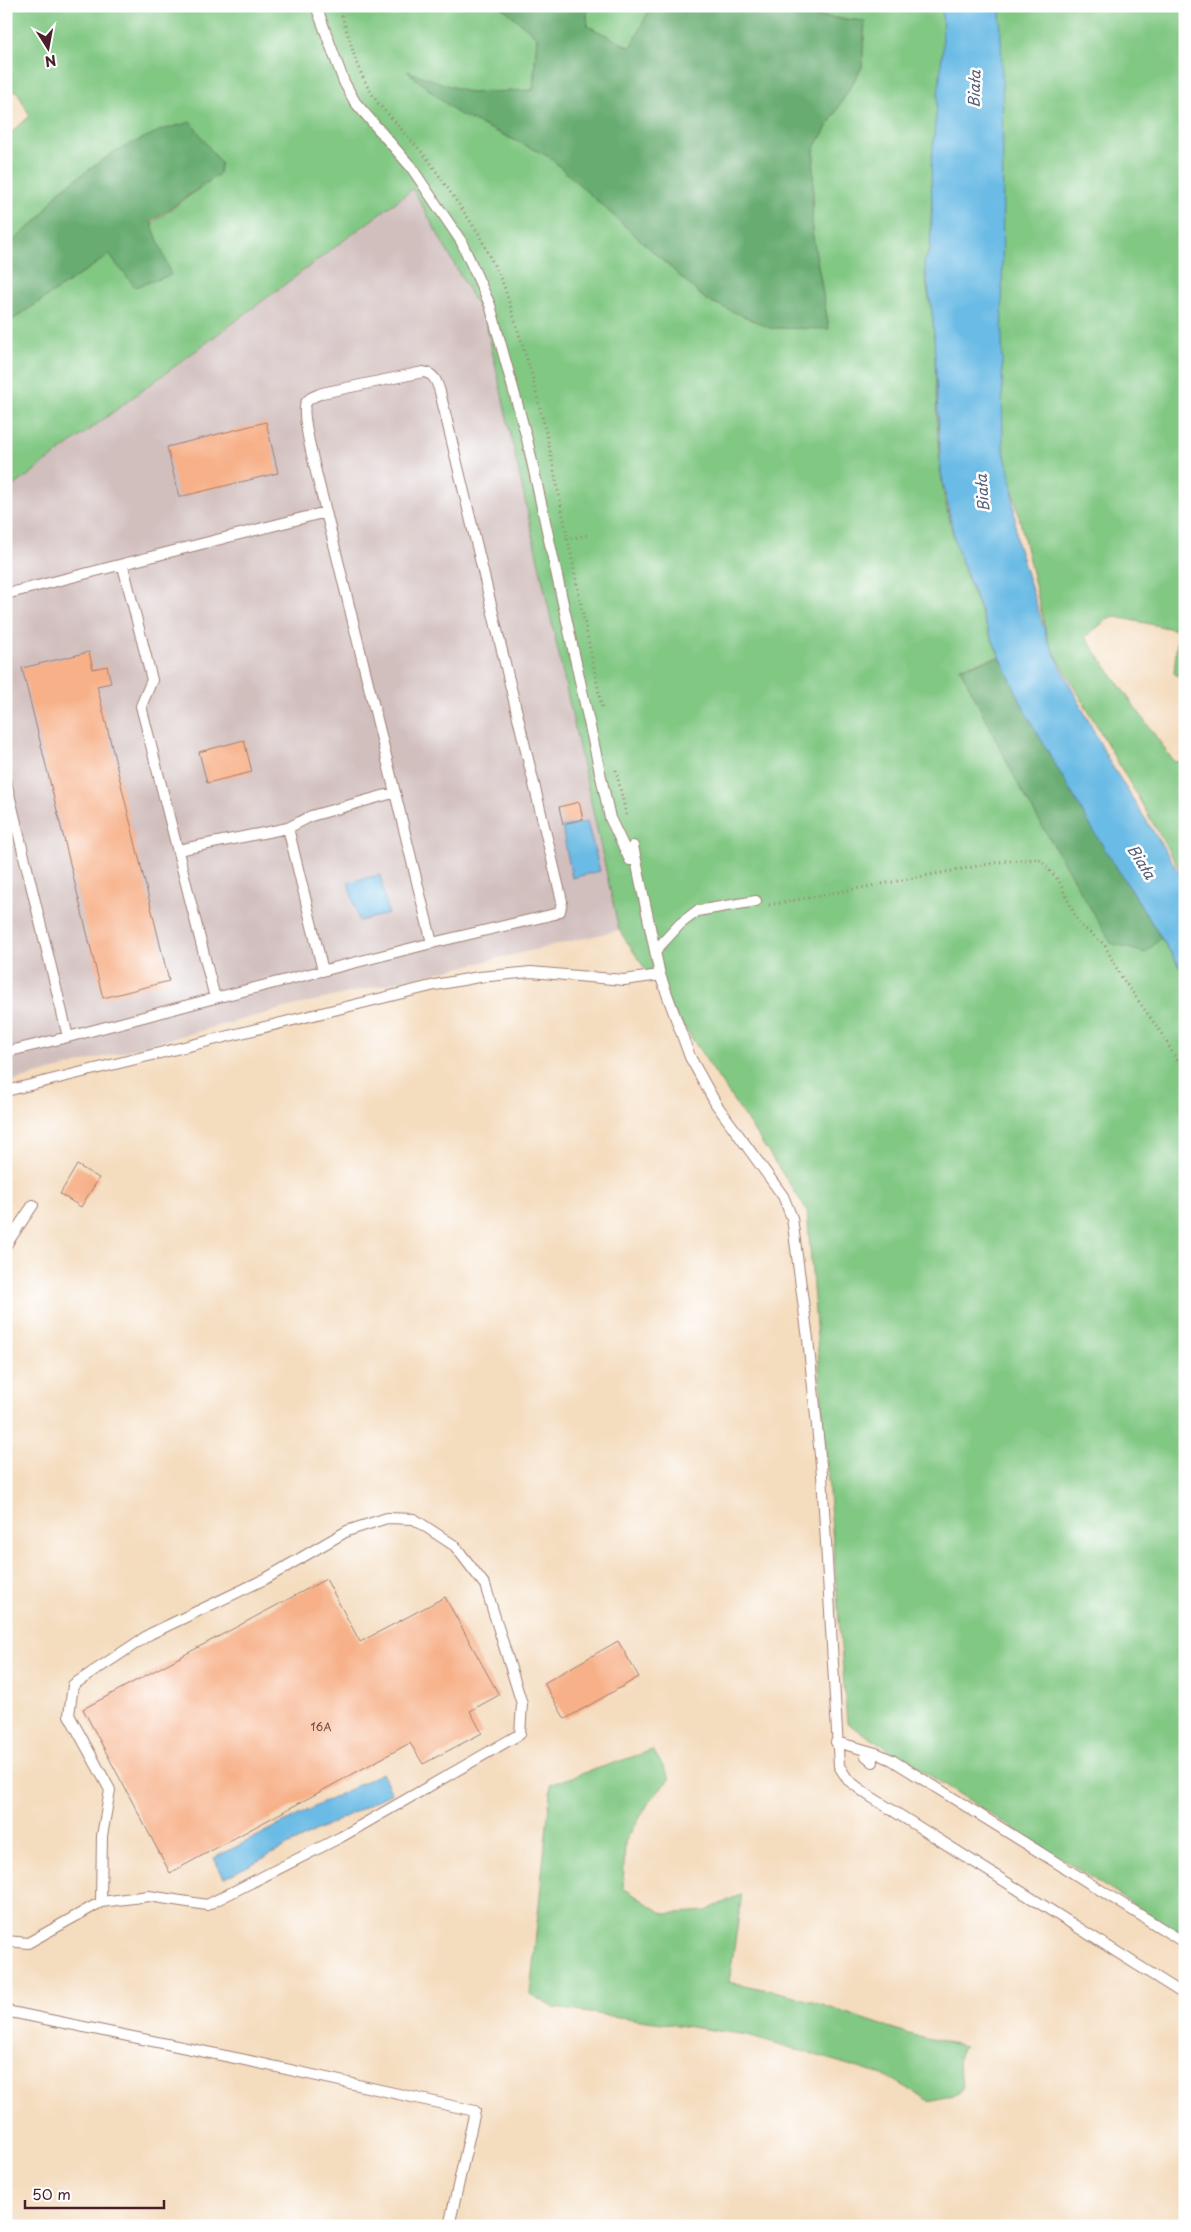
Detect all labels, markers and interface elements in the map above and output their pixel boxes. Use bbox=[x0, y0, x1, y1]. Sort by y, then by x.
north arrow bbox=[22, 22, 72, 72]
text: N bbox=[43, 50, 58, 73]
water label: Biała bbox=[961, 69, 986, 108]
water label: Biała bbox=[969, 473, 994, 513]
water label: Biała bbox=[1123, 839, 1162, 884]
house number: 16A bbox=[311, 1718, 331, 1735]
scale bar bbox=[25, 2177, 164, 2209]
text: 50 m bbox=[32, 2182, 71, 2205]

